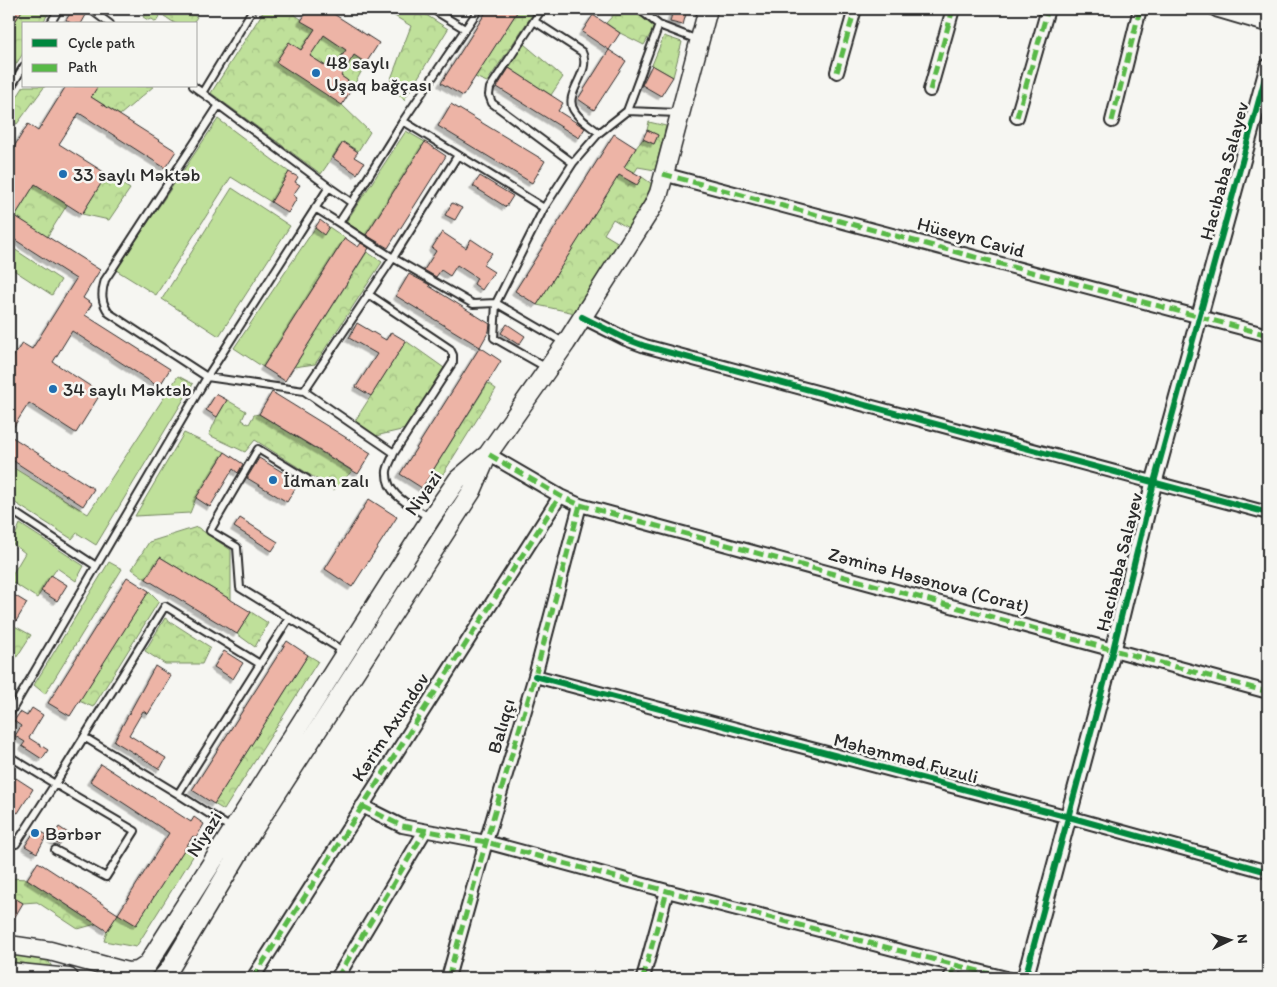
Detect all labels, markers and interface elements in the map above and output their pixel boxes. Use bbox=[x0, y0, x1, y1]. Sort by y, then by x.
legend bbox=[22, 22, 198, 88]
text: Cycle path bbox=[68, 34, 135, 52]
place label: 48 saylı Uşaq bağçası bbox=[326, 51, 432, 96]
text: Path bbox=[68, 58, 97, 76]
marker: 48 saylı Uşaq bağçası bbox=[310, 67, 322, 79]
street label: Hacıbaba Salayev bbox=[1194, 99, 1254, 243]
place label: 33 saylı Məktəb bbox=[73, 163, 201, 186]
marker: 33 saylı Məktəb bbox=[57, 168, 69, 180]
street label: Hüseyn Cavid bbox=[915, 212, 1027, 262]
place label: 34 saylı Məktəb bbox=[63, 378, 192, 401]
marker: 34 saylı Məktəb bbox=[47, 383, 59, 395]
street label: Niyazi bbox=[399, 466, 447, 520]
place label: İdman zalı bbox=[283, 469, 369, 492]
marker: İdman zalı bbox=[267, 474, 279, 486]
street label: Hacıbaba Salayev bbox=[1091, 490, 1147, 634]
street label: Zəminə Həsənova (Corat) bbox=[826, 542, 1032, 618]
street label: Kərim Axundov bbox=[346, 668, 434, 786]
street label: Balıqçı bbox=[482, 696, 520, 756]
street label: Məhəmməd Fuzuli bbox=[831, 728, 981, 788]
street label: Niyazi bbox=[181, 807, 227, 861]
place label: Bərbər bbox=[45, 822, 102, 845]
marker: Bərbər bbox=[29, 827, 41, 839]
north arrow bbox=[1204, 914, 1254, 964]
text: N bbox=[1234, 933, 1251, 944]

